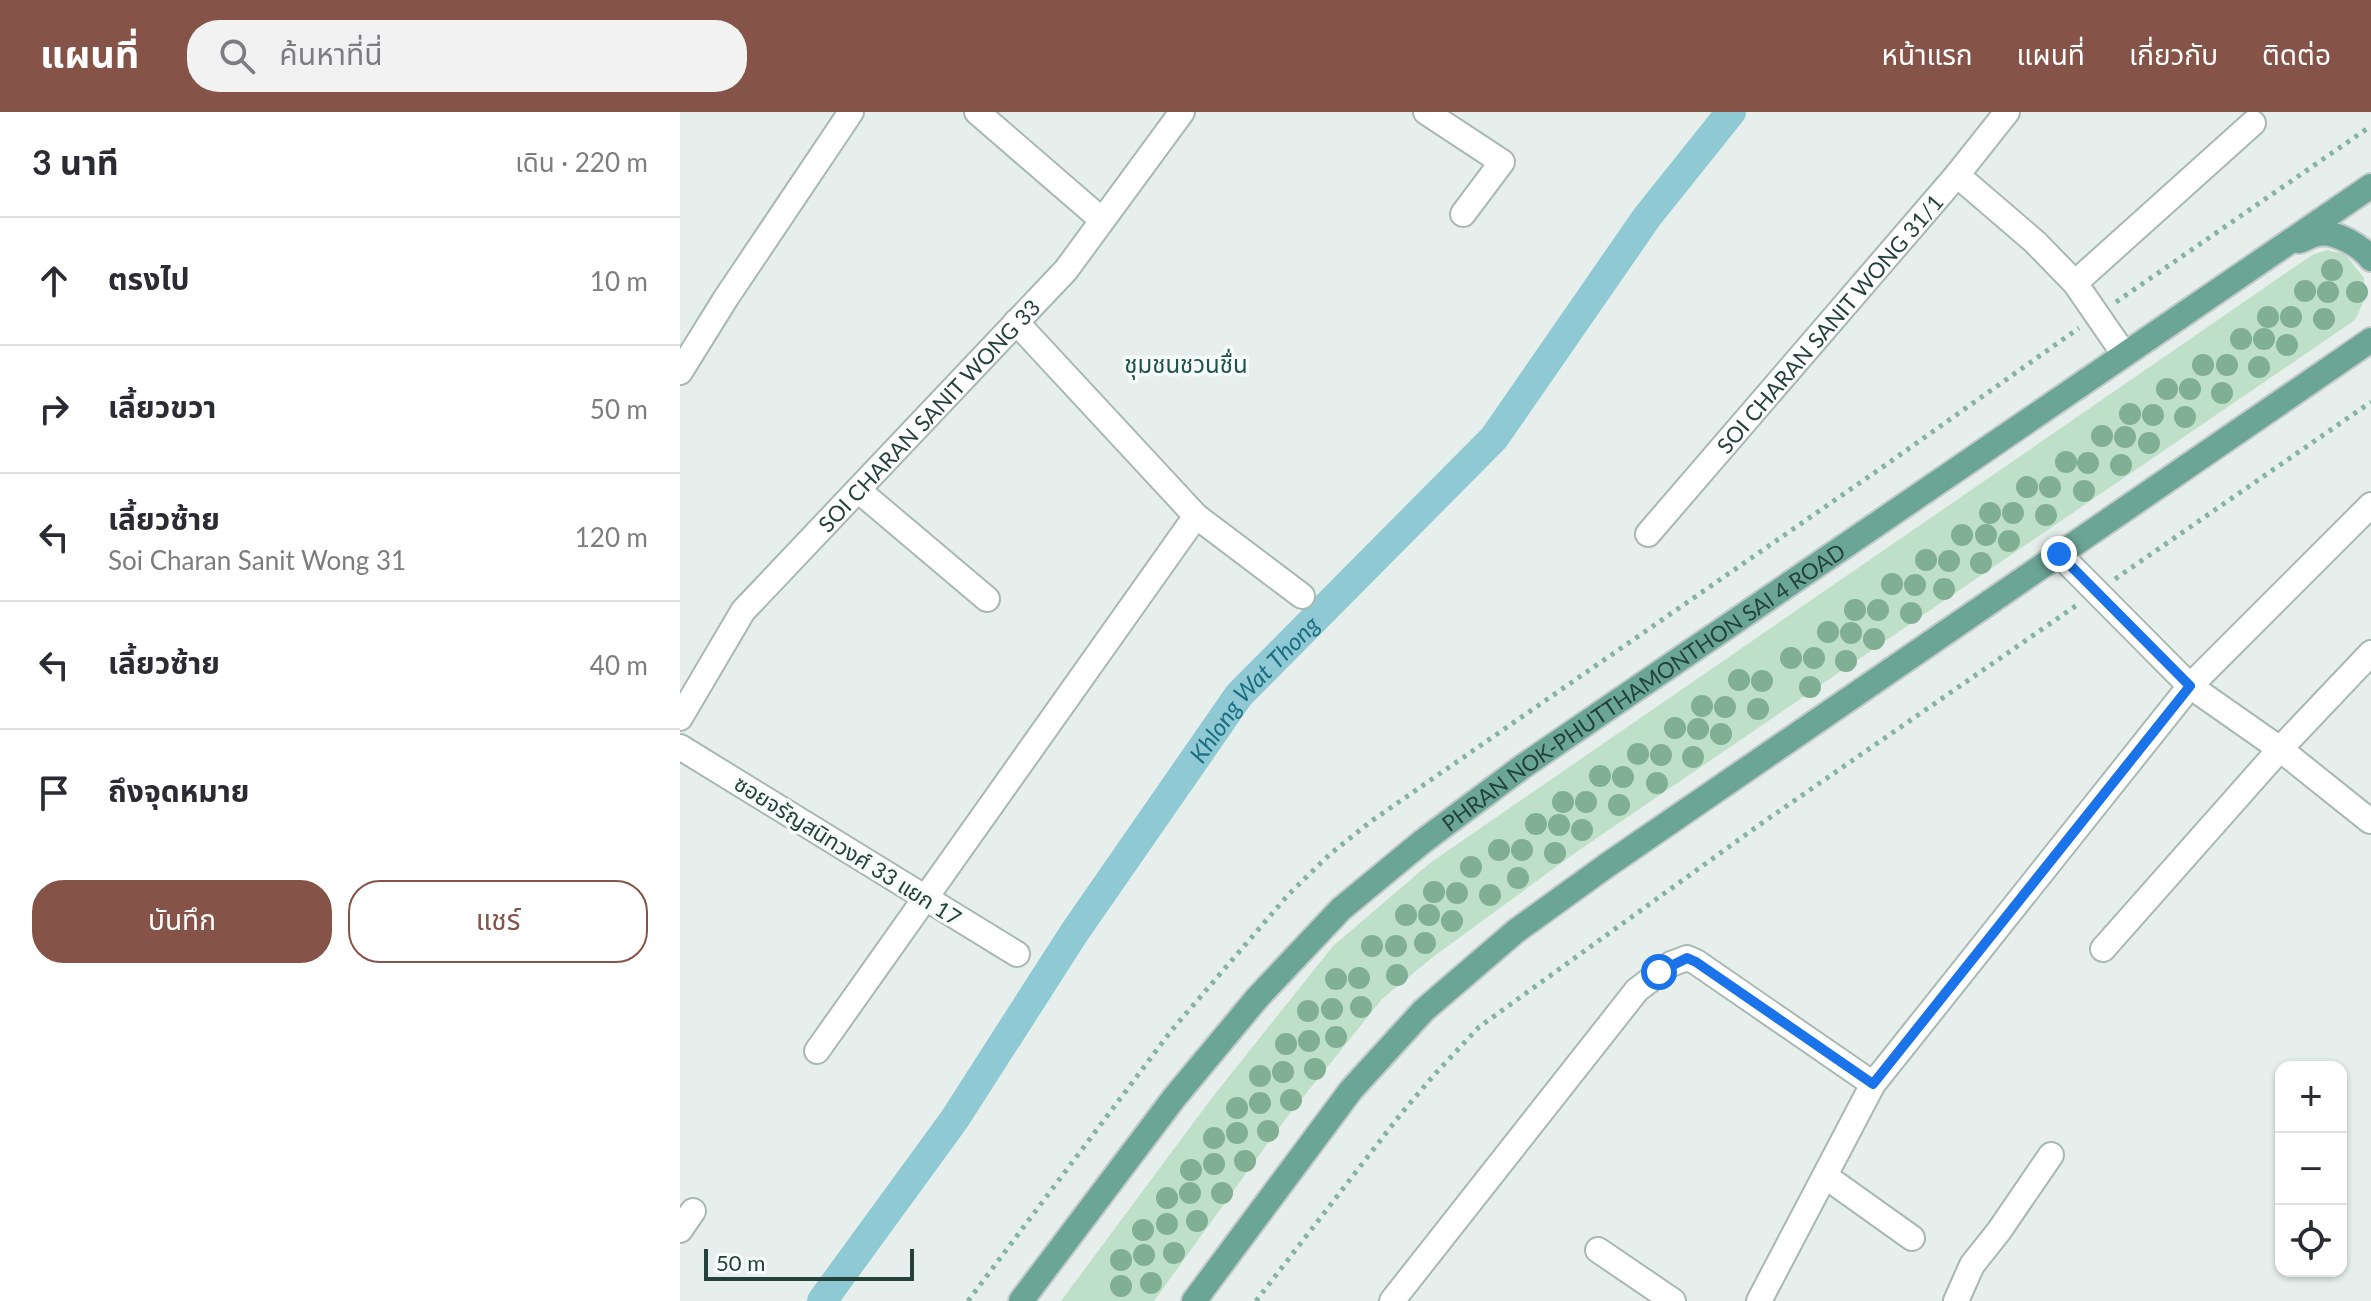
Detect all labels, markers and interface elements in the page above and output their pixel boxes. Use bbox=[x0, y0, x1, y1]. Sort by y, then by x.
search box bbox=[187, 20, 747, 92]
text: แผนที่ bbox=[40, 30, 139, 76]
icon: search bbox=[215, 34, 259, 78]
text: ค้นหาที่นี่ bbox=[279, 35, 383, 71]
text: หน้าแรก bbox=[1882, 37, 1973, 71]
text: แผนที่ bbox=[2017, 37, 2085, 71]
text: เกี่ยวกับ bbox=[2129, 37, 2218, 71]
text: ติดต่อ bbox=[2262, 37, 2331, 71]
text: 3 นาที bbox=[32, 141, 119, 182]
text: เดิน · 220 m bbox=[515, 146, 648, 178]
street label: SOI CHARAN SANIT WONG 31/1 bbox=[1710, 188, 1948, 458]
icon: ahead bbox=[32, 259, 76, 303]
text: ตรงไป bbox=[108, 260, 190, 296]
text: 10 m bbox=[590, 265, 648, 297]
street label: SOI CHARAN SANIT WONG 33 bbox=[812, 293, 1045, 537]
district label: ชุมชนชวนชื่น bbox=[1124, 348, 1248, 380]
icon: right bbox=[32, 387, 76, 431]
text: เลี้ยวขวา bbox=[108, 388, 216, 424]
text: 50 m bbox=[590, 393, 648, 425]
text: เลี้ยวซ้าย bbox=[108, 500, 220, 536]
icon: left bbox=[32, 515, 76, 559]
text: 120 m bbox=[575, 521, 648, 553]
route end bbox=[2041, 536, 2077, 572]
street label: PHRAN NOK-PHUTTHAMONTHON SAI 4 ROAD bbox=[1436, 537, 1850, 836]
text: Soi Charan Sanit Wong 31 bbox=[108, 544, 406, 576]
water label: Khlong Wat Thong bbox=[1182, 609, 1325, 768]
icon: left bbox=[32, 643, 76, 687]
text: เลี้ยวซ้าย bbox=[108, 644, 220, 680]
text: 40 m bbox=[590, 649, 648, 681]
street label: ซอยจรัญสนิทวงศ์ 33 แยก 17 bbox=[730, 769, 966, 931]
icon: arrive bbox=[32, 771, 76, 815]
text: ถึงจุดหมาย bbox=[108, 772, 249, 808]
button: บันทึก bbox=[32, 880, 332, 963]
button: แชร์ bbox=[348, 880, 648, 963]
route start bbox=[1641, 954, 1677, 990]
map controls bbox=[2275, 1061, 2347, 1277]
button: + bbox=[2275, 1061, 2347, 1133]
button: − bbox=[2275, 1133, 2347, 1205]
button: locate bbox=[2275, 1205, 2347, 1277]
scale bar bbox=[704, 1245, 914, 1281]
text: 50 m bbox=[716, 1249, 765, 1276]

